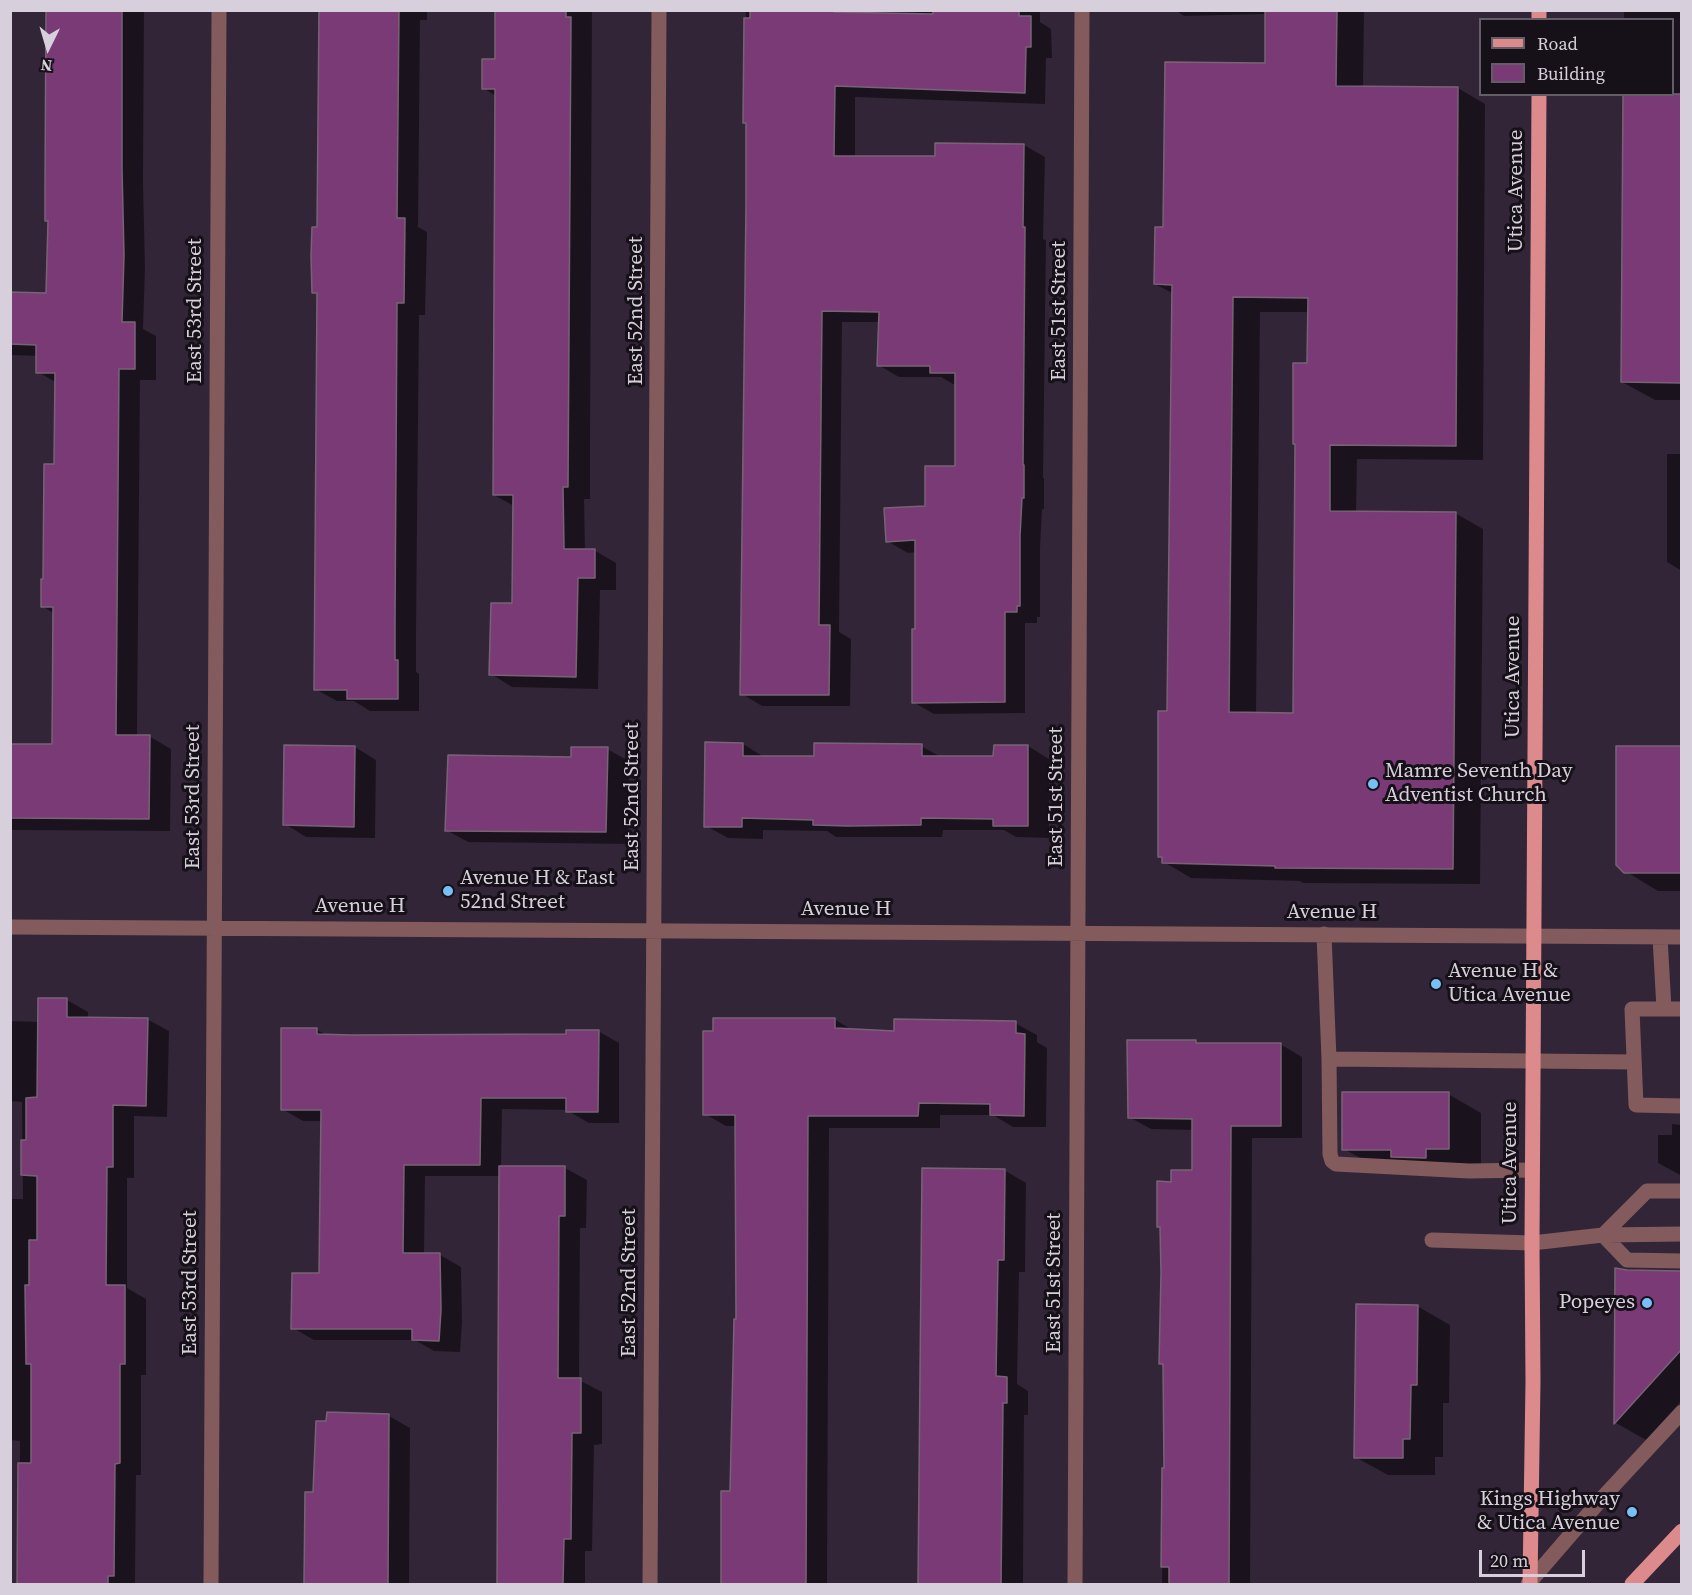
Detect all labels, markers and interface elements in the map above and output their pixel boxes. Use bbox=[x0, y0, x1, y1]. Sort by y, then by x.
north arrow bbox=[18, 18, 78, 78]
legend bbox=[1479, 18, 1674, 96]
text: Road bbox=[1537, 31, 1578, 56]
text: N bbox=[40, 54, 53, 77]
text: Building bbox=[1537, 61, 1605, 86]
street label: Utica Avenue bbox=[1504, 130, 1530, 252]
street label: East 52nd Street bbox=[624, 237, 650, 385]
street label: East 53rd Street bbox=[183, 239, 209, 383]
street label: East 51st Street bbox=[1047, 241, 1073, 381]
street label: Utica Avenue bbox=[1501, 616, 1527, 738]
street label: East 52nd Street bbox=[620, 723, 646, 871]
street label: East 53rd Street bbox=[181, 725, 207, 869]
street label: East 51st Street bbox=[1044, 727, 1070, 867]
place label: Mamre Seventh Day Adventist Church bbox=[1385, 759, 1573, 809]
marker: Mamre Seventh Day Adventist Church bbox=[1366, 777, 1380, 791]
place label: Avenue H & East 52nd Street bbox=[460, 866, 615, 916]
marker: Avenue H & East 52nd Street bbox=[441, 884, 455, 898]
street label: Avenue H bbox=[315, 894, 405, 920]
street label: Avenue H bbox=[801, 897, 891, 923]
street label: Avenue H bbox=[1287, 900, 1377, 926]
place label: Avenue H & Utica Avenue bbox=[1448, 959, 1571, 1009]
marker: Avenue H & Utica Avenue bbox=[1429, 977, 1443, 991]
street label: Utica Avenue bbox=[1498, 1102, 1524, 1224]
street label: East 52nd Street bbox=[617, 1209, 643, 1357]
street label: East 53rd Street bbox=[178, 1211, 204, 1355]
street label: East 51st Street bbox=[1042, 1213, 1068, 1353]
place label: Popeyes bbox=[1559, 1290, 1635, 1316]
marker: Popeyes bbox=[1640, 1296, 1654, 1310]
place label: Kings Highway & Utica Avenue bbox=[1477, 1487, 1620, 1537]
marker: Kings Highway & Utica Avenue bbox=[1625, 1505, 1639, 1519]
scale bar bbox=[1482, 1538, 1588, 1576]
text: 20 m bbox=[1490, 1548, 1528, 1573]

